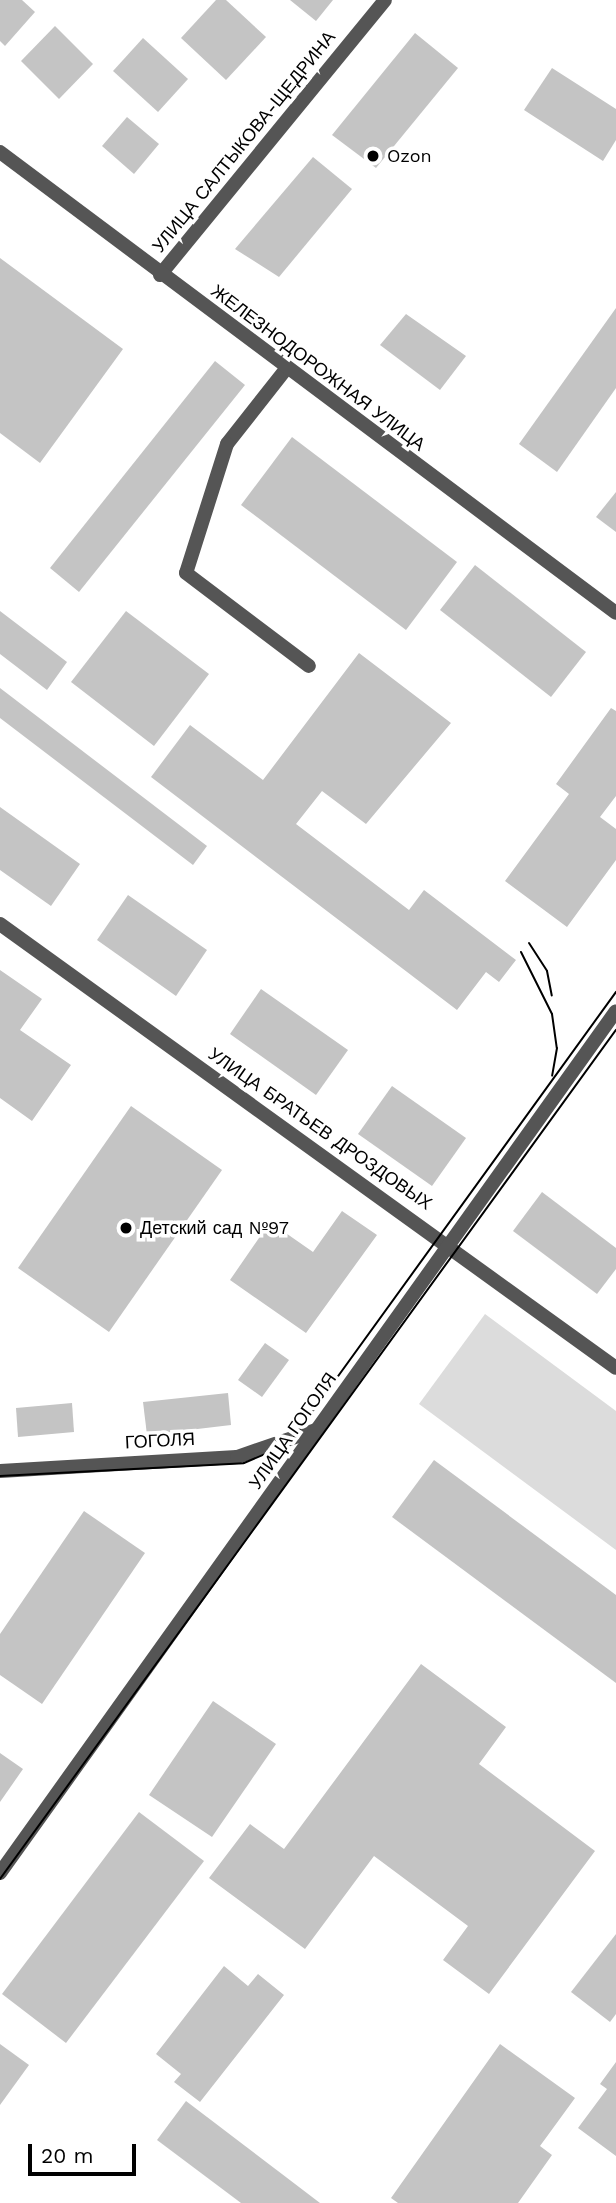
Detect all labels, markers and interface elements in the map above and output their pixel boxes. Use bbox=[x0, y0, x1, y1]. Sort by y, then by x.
street label: УЛИЦА САЛТЫКОВА-ЩЕДРИНА bbox=[148, 27, 340, 257]
place label: Ozon bbox=[387, 145, 432, 167]
marker: Ozon bbox=[365, 148, 381, 164]
street label: ЖЕЛЕЗНОДОРОЖНАЯ УЛИЦА bbox=[207, 280, 429, 456]
street label: УЛИЦА БРАТЬЕВ ДРОЗДОВЫХ bbox=[204, 1043, 436, 1215]
place label: Детский сад №97 bbox=[140, 1217, 289, 1239]
marker: Детский сад №97 bbox=[118, 1220, 134, 1236]
street label: УЛИЦА ГОГОЛЯ bbox=[245, 1369, 341, 1493]
street label: ГОГОЛЯ bbox=[124, 1428, 196, 1454]
scale bar bbox=[32, 2130, 140, 2174]
text: 20 m bbox=[41, 2143, 93, 2168]

